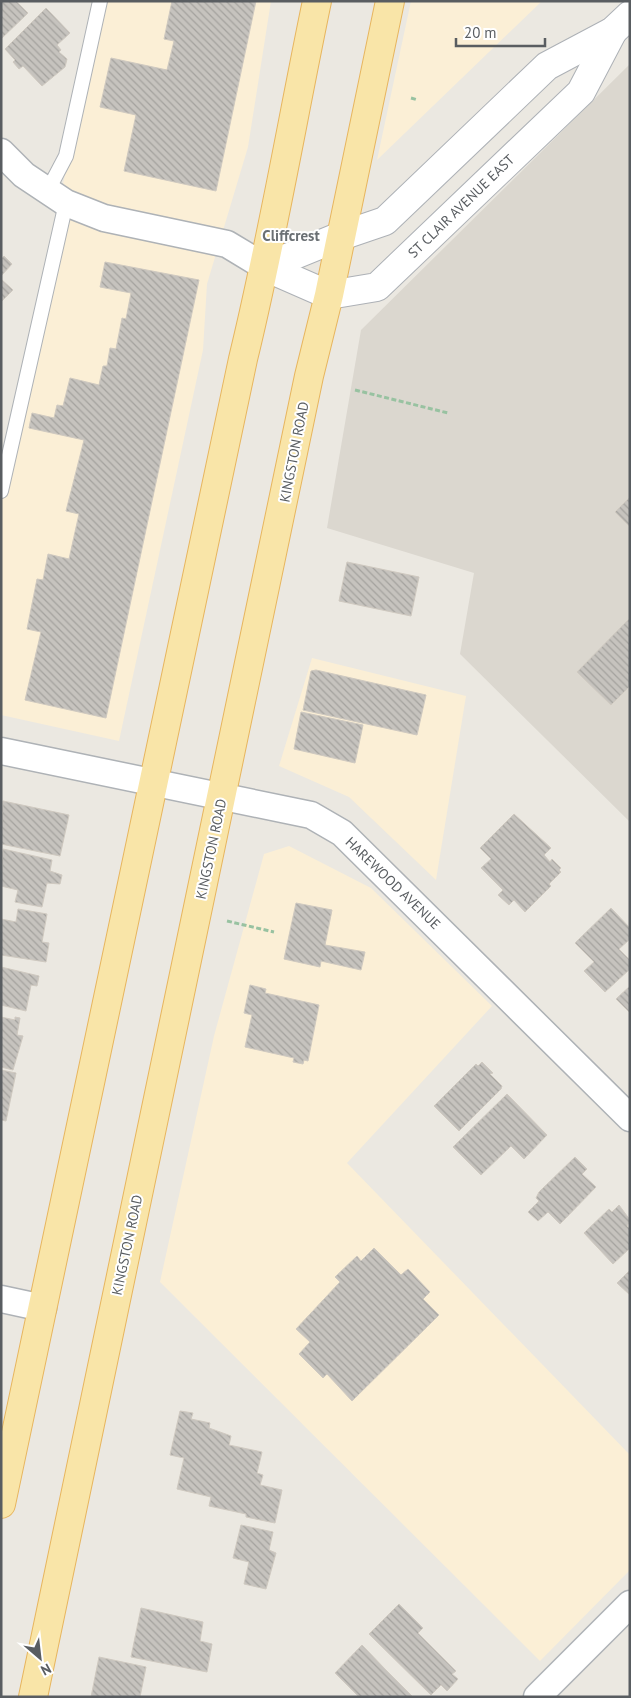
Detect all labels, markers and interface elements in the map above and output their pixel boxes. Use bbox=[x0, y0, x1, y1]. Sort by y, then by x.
scale bar bbox=[456, 15, 545, 47]
text: 20 m bbox=[464, 23, 497, 42]
street label: ST CLAIR AVENUE EAST bbox=[404, 150, 518, 262]
district label: Cliffcrest bbox=[262, 226, 320, 245]
street label: KINGSTON ROAD bbox=[275, 400, 313, 504]
street label: KINGSTON ROAD bbox=[192, 797, 230, 901]
street label: HAREWOOD AVENUE bbox=[342, 833, 444, 933]
street label: KINGSTON ROAD bbox=[108, 1193, 146, 1297]
north arrow bbox=[15, 1633, 65, 1683]
text: N bbox=[38, 1659, 54, 1680]

